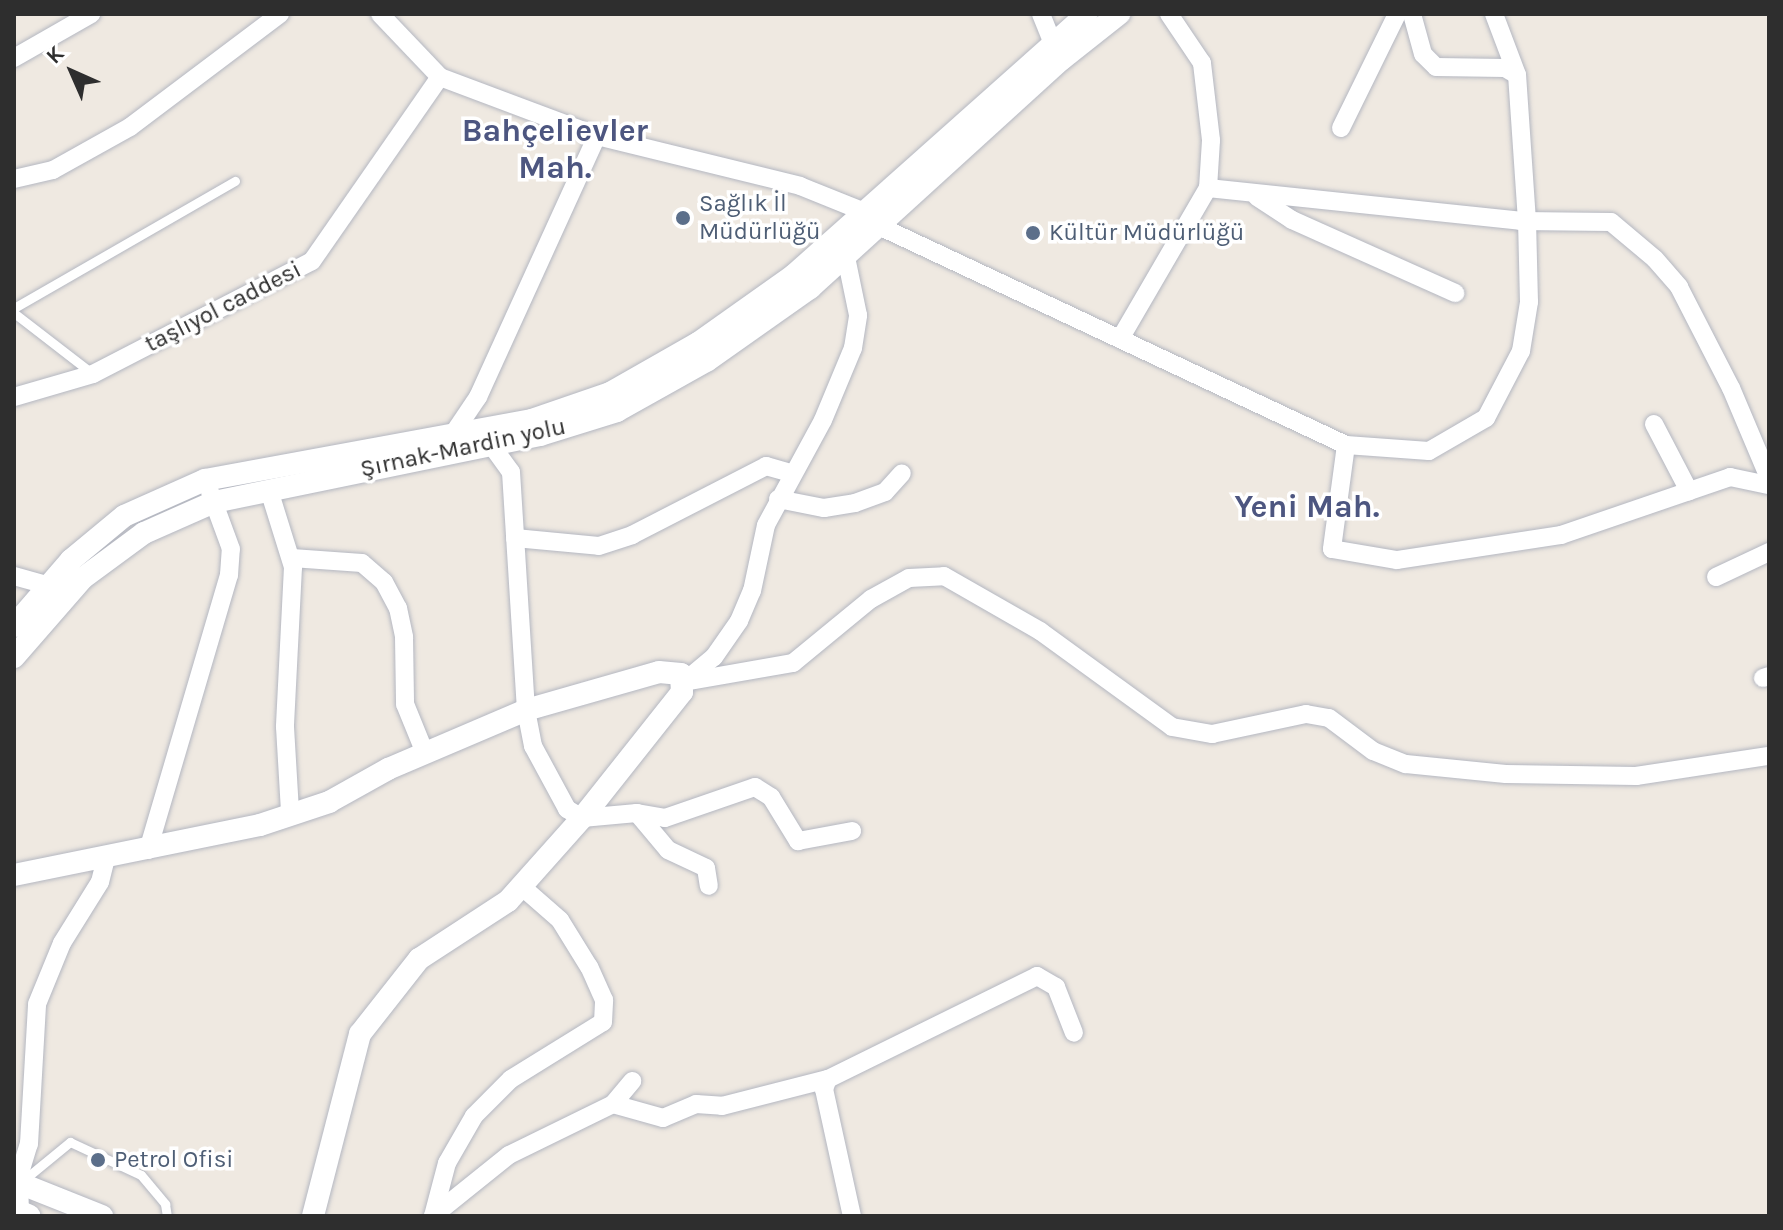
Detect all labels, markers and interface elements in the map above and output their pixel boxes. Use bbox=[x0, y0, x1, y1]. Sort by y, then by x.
north arrow bbox=[32, 32, 112, 112]
text: K bbox=[41, 41, 69, 69]
district label: Bahçelievler Mah. bbox=[462, 113, 648, 188]
place label: Sağlık İl Müdürlüğü bbox=[699, 190, 821, 246]
marker: Sağlık İl Müdürlüğü bbox=[674, 209, 692, 227]
place label: Kültür Müdürlüğü bbox=[1049, 219, 1244, 247]
marker: Kültür Müdürlüğü bbox=[1024, 224, 1042, 242]
street label: taşlıyol caddesi bbox=[140, 255, 306, 359]
street label: Şırnak-Mardin yolu bbox=[358, 412, 568, 484]
district label: Yeni Mah. bbox=[1234, 488, 1380, 526]
place label: Petrol Ofisi bbox=[114, 1146, 233, 1174]
marker: Petrol Ofisi bbox=[89, 1151, 107, 1169]

